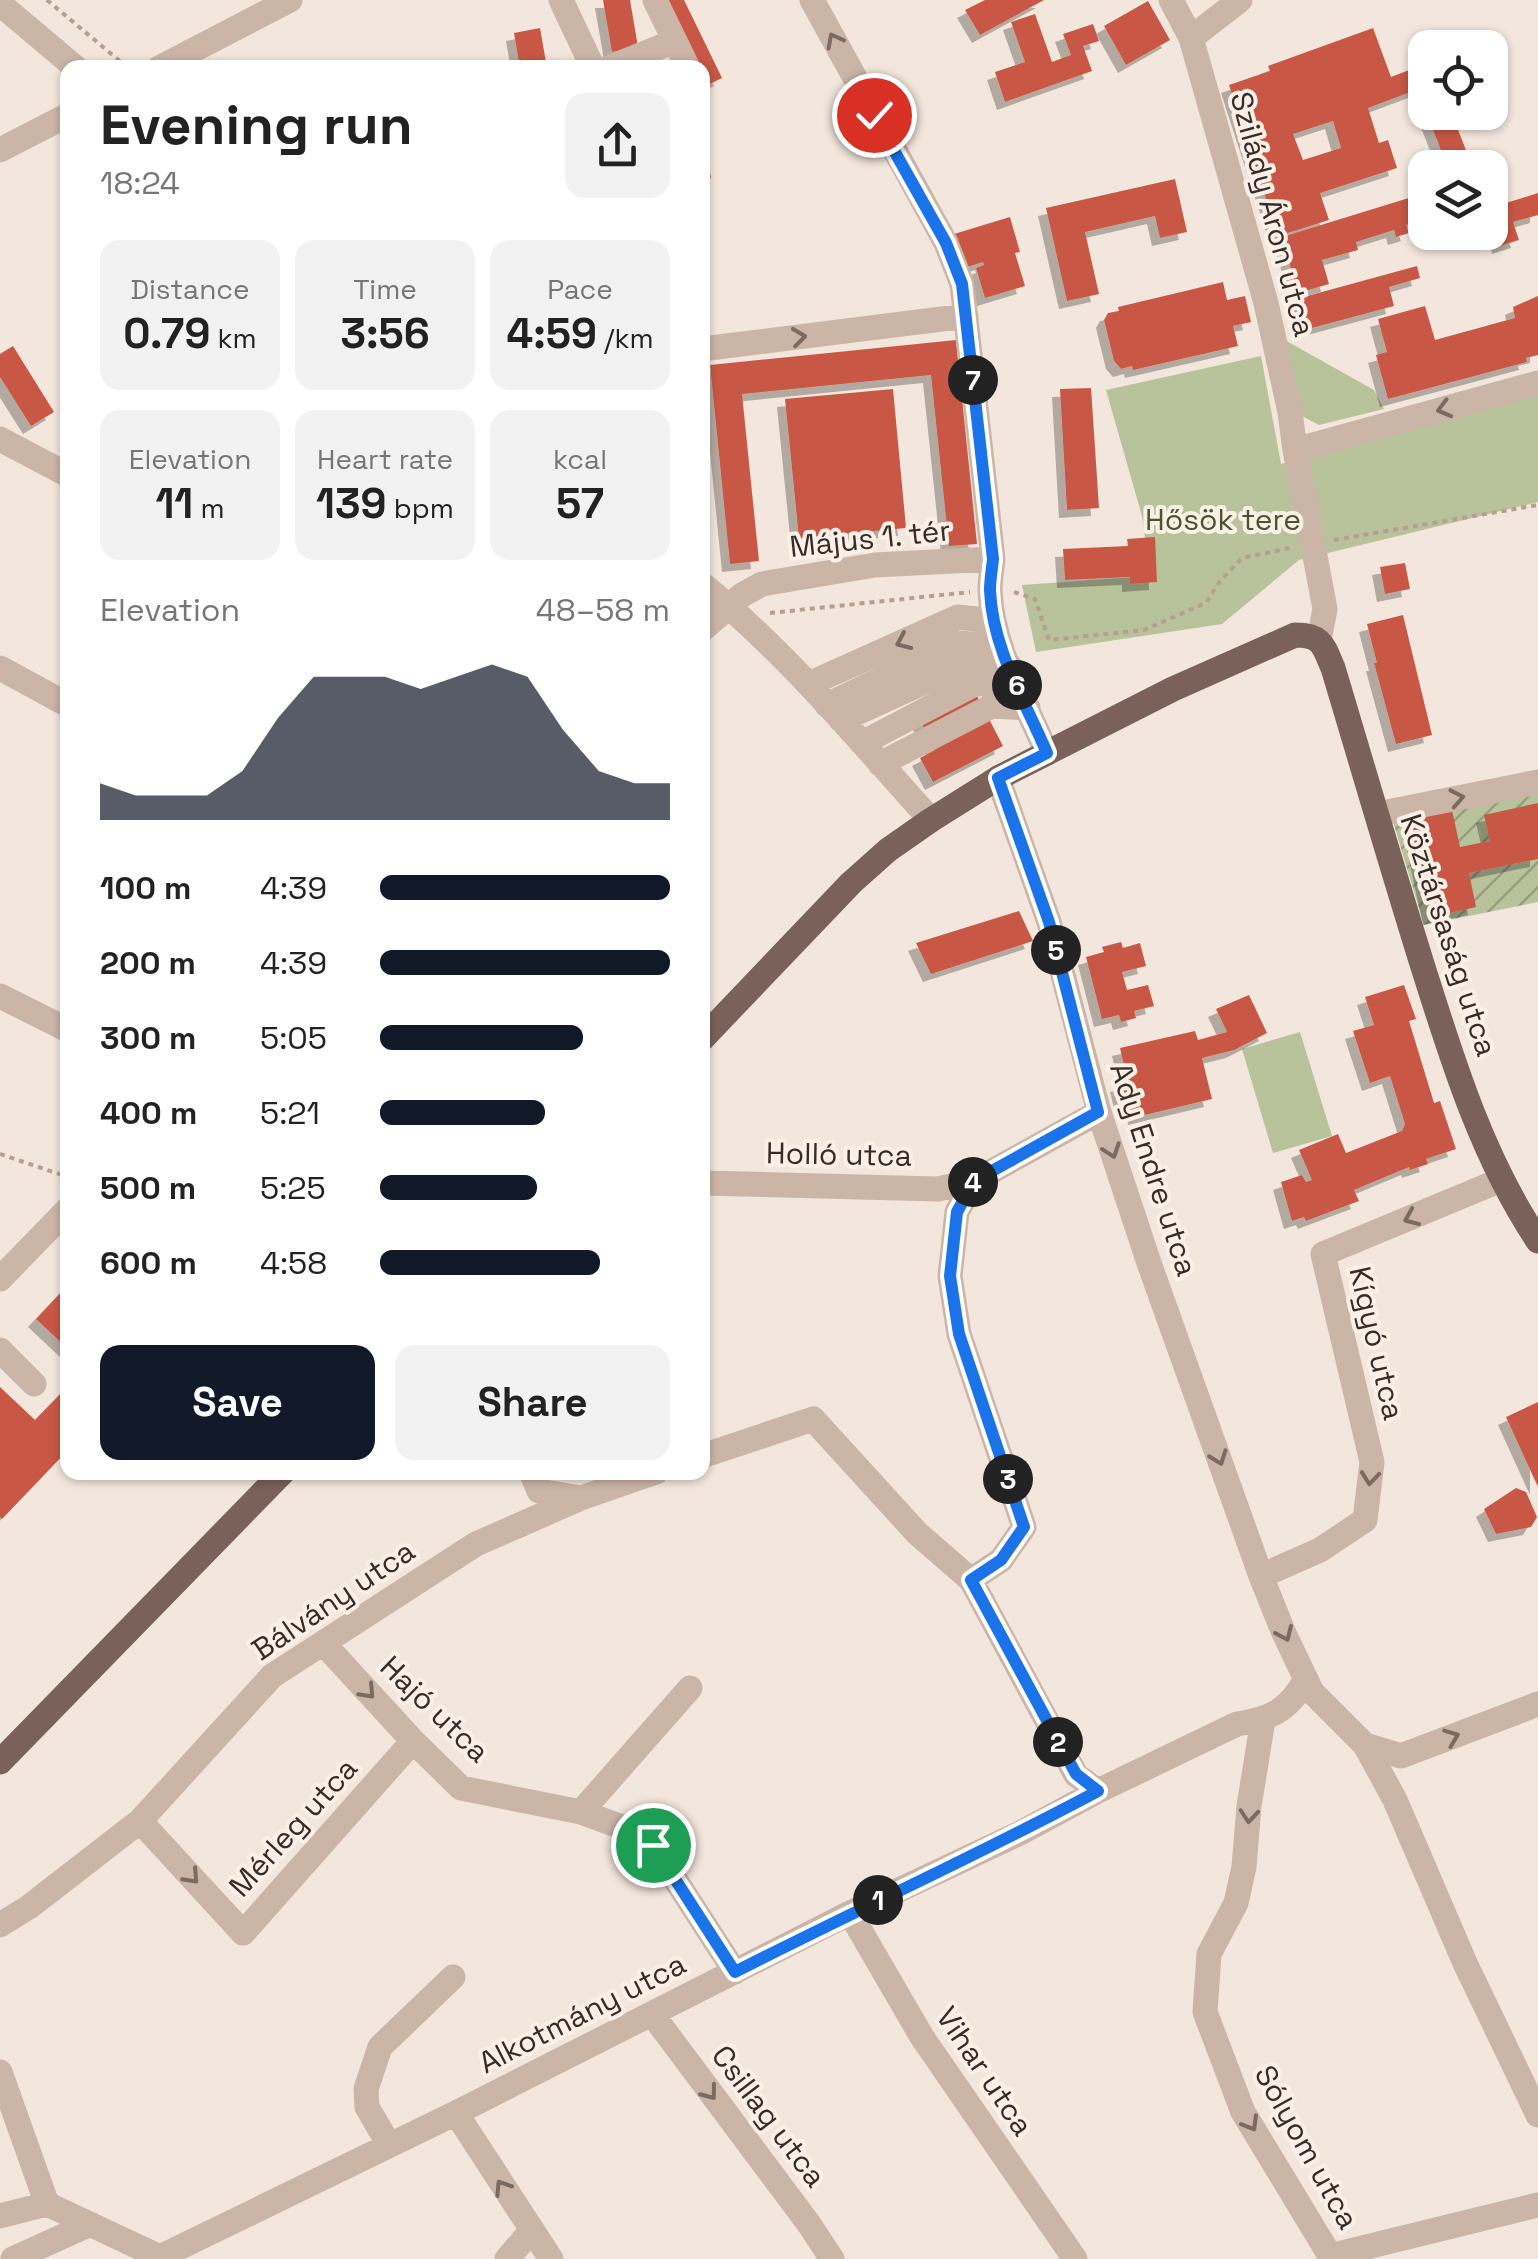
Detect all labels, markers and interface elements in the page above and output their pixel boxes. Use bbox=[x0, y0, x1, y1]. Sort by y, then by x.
map controls bbox=[1408, 30, 1508, 250]
button: locate bbox=[1408, 30, 1508, 130]
one-way arrow bbox=[827, 33, 846, 51]
pin bbox=[832, 73, 917, 158]
street label: Szilády Áron utca bbox=[1222, 87, 1324, 341]
icon: check bbox=[847, 88, 902, 143]
text: Evening run bbox=[100, 90, 413, 160]
button: share bbox=[565, 93, 670, 198]
button: layers bbox=[1408, 150, 1508, 250]
text: 18:24 bbox=[100, 163, 180, 203]
text: Distance bbox=[130, 271, 250, 307]
text: Time bbox=[353, 271, 417, 307]
text: Pace bbox=[547, 271, 613, 307]
text: 0.79 bbox=[123, 307, 210, 360]
text: 3:56 bbox=[340, 307, 430, 360]
text: 4:59 bbox=[506, 307, 597, 360]
text: km bbox=[210, 320, 257, 356]
text: /km bbox=[597, 320, 654, 356]
one-way arrow bbox=[791, 327, 808, 348]
pin: 7 bbox=[948, 355, 998, 405]
text: 7 bbox=[965, 362, 981, 398]
one-way arrow bbox=[1436, 397, 1453, 418]
text: Elevation bbox=[129, 441, 251, 477]
text: Heart rate bbox=[317, 441, 453, 477]
text: kcal bbox=[553, 441, 607, 477]
text: 11 bbox=[155, 477, 193, 530]
text: 139 bbox=[316, 477, 387, 530]
text: 57 bbox=[556, 477, 604, 530]
text: m bbox=[193, 490, 225, 526]
text: bpm bbox=[387, 490, 454, 526]
park label: Hősök tere bbox=[1145, 500, 1301, 539]
street label: Május 1. tér bbox=[788, 510, 952, 566]
text: Elevation bbox=[100, 590, 240, 630]
text: 48–58 m bbox=[536, 590, 670, 630]
one-way arrow bbox=[895, 630, 913, 650]
pin: 6 bbox=[992, 660, 1042, 710]
text: 6 bbox=[1008, 667, 1026, 703]
one-way arrow bbox=[1449, 788, 1466, 809]
street label: Köztársaság utca bbox=[1391, 809, 1507, 1061]
text: 100 m bbox=[100, 868, 191, 908]
text: 4:39 bbox=[260, 868, 327, 908]
pin: 5 bbox=[1031, 925, 1081, 975]
text: 5 bbox=[1048, 932, 1064, 968]
text: 200 m bbox=[100, 943, 196, 983]
text: 4:39 bbox=[260, 943, 327, 983]
text: 300 m bbox=[100, 1018, 196, 1058]
text: 5:05 bbox=[260, 1018, 327, 1058]
street label: Ady Endre utca bbox=[1101, 1057, 1207, 1281]
text: 400 m bbox=[100, 1093, 197, 1133]
text: 5:21 bbox=[260, 1093, 320, 1133]
street label: Holló utca bbox=[766, 1133, 912, 1175]
one-way arrow bbox=[1100, 1142, 1120, 1159]
pin: 4 bbox=[948, 1157, 998, 1207]
text: 4 bbox=[964, 1164, 982, 1200]
text: 500 m bbox=[100, 1168, 196, 1208]
text: 5:25 bbox=[260, 1168, 326, 1208]
one-way arrow bbox=[1403, 1206, 1421, 1226]
text: 600 m bbox=[100, 1243, 197, 1283]
text: 4:58 bbox=[260, 1243, 327, 1283]
street label: Kígyó utca bbox=[1340, 1262, 1414, 1424]
button: Save bbox=[100, 1345, 375, 1460]
button: Share bbox=[395, 1345, 670, 1460]
one-way arrow bbox=[1207, 1448, 1228, 1465]
pin: 3 bbox=[983, 1454, 1033, 1504]
text: 3 bbox=[999, 1461, 1017, 1497]
one-way arrow bbox=[1360, 1470, 1381, 1486]
street label: Bálvány utca bbox=[244, 1531, 422, 1669]
one-way arrow bbox=[1273, 1624, 1293, 1642]
street label: Hajó utca bbox=[372, 1647, 498, 1771]
one-way arrow bbox=[357, 1680, 375, 1699]
pin: 2 bbox=[1033, 1717, 1083, 1767]
text: 2 bbox=[1050, 1724, 1066, 1760]
one-way arrow bbox=[1442, 1728, 1459, 1749]
street label: Mérleg utca bbox=[220, 1749, 366, 1905]
pin bbox=[611, 1803, 696, 1888]
one-way arrow bbox=[1238, 1809, 1260, 1825]
icon: arrive bbox=[626, 1818, 681, 1873]
one-way arrow bbox=[180, 1865, 198, 1884]
pin: 1 bbox=[853, 1875, 903, 1925]
text: 1 bbox=[872, 1882, 884, 1918]
street label: Alkotmány utca bbox=[472, 1944, 692, 2082]
street label: Vihar utca bbox=[928, 1999, 1042, 2143]
street label: Csillag utca bbox=[703, 2037, 835, 2195]
street label: Sólyom utca bbox=[1246, 2058, 1368, 2236]
one-way arrow bbox=[698, 2082, 715, 2100]
one-way arrow bbox=[1239, 2113, 1258, 2131]
one-way arrow bbox=[496, 2179, 515, 2197]

